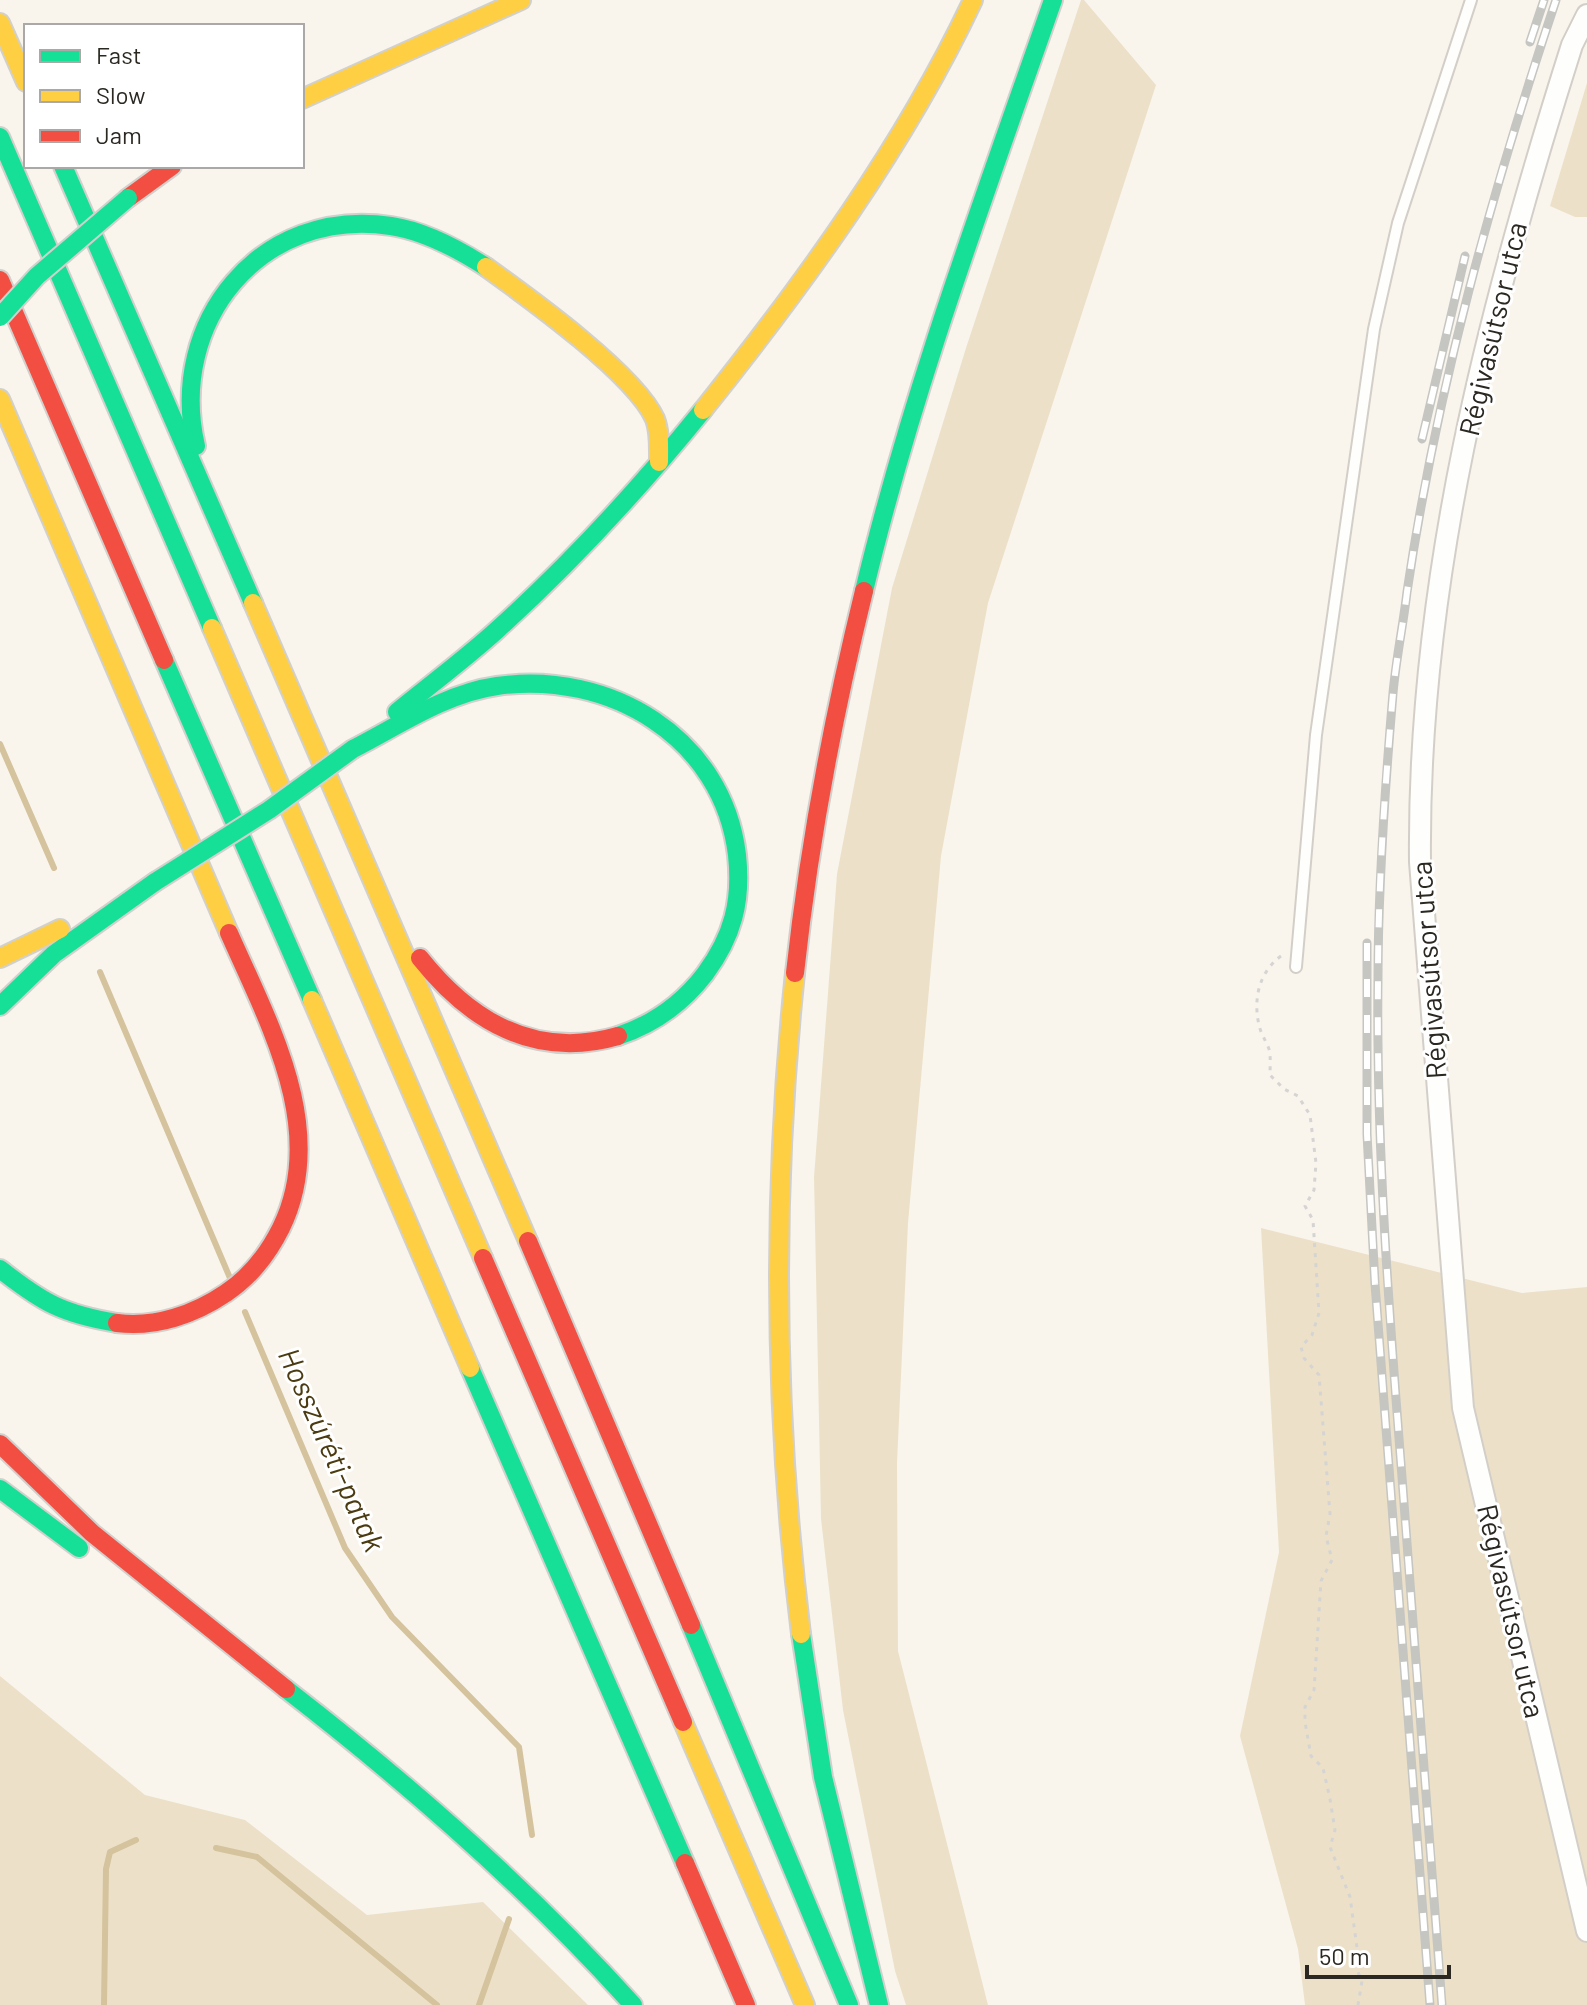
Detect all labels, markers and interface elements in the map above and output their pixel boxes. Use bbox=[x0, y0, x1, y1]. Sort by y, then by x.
legend bbox=[24, 24, 304, 168]
text: Fast bbox=[96, 40, 141, 69]
text: Slow bbox=[96, 80, 145, 109]
text: Jam bbox=[96, 120, 142, 149]
street label: Régivasútsor utca bbox=[1451, 219, 1533, 439]
street label: Régivasútsor utca bbox=[1403, 860, 1453, 1080]
water label: Hosszúréti-patak bbox=[272, 1342, 394, 1557]
street label: Régivasútsor utca bbox=[1471, 1501, 1553, 1721]
scale bar bbox=[1307, 1929, 1449, 1979]
text: 50 m bbox=[1319, 1941, 1370, 1970]

